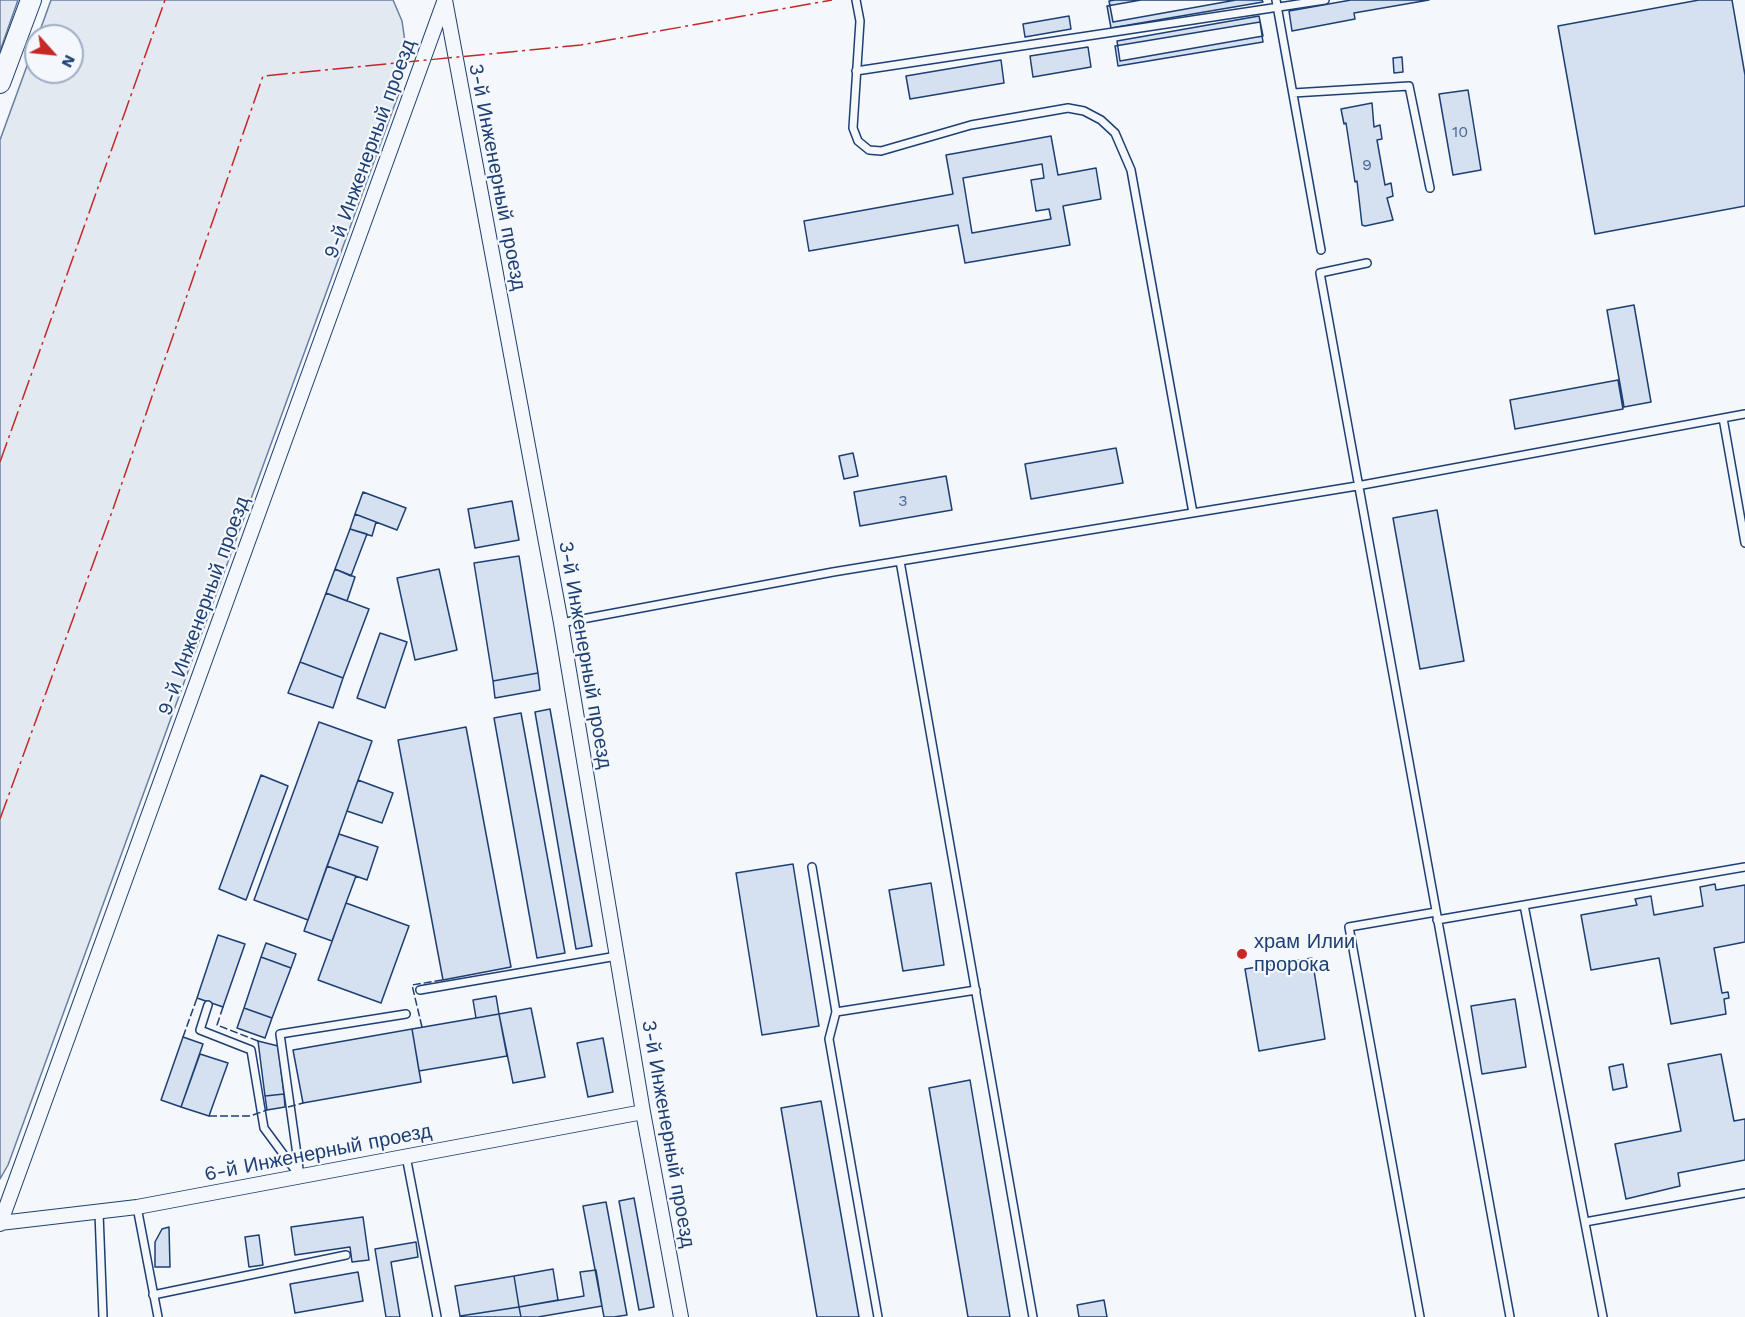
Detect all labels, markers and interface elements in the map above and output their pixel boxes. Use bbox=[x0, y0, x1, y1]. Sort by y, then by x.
north arrow bbox=[24, 24, 84, 84]
street label: 9-й Инженерный проезд bbox=[319, 36, 421, 262]
text: N bbox=[58, 52, 80, 71]
street label: 3-й Инженерный проезд bbox=[463, 62, 531, 292]
house number: 10 bbox=[1452, 122, 1468, 142]
house number: 9 bbox=[1362, 155, 1372, 175]
house number: 3 bbox=[898, 491, 908, 511]
street label: 9-й Инженерный проезд bbox=[153, 493, 255, 719]
street label: 3-й Инженерный проезд bbox=[553, 539, 617, 771]
place label: храм Илии пророка bbox=[1254, 930, 1355, 977]
marker: храм Илии пророка bbox=[1235, 947, 1249, 961]
street label: 3-й Инженерный проезд bbox=[636, 1018, 700, 1250]
street label: 6-й Инженерный проезд bbox=[202, 1119, 434, 1187]

